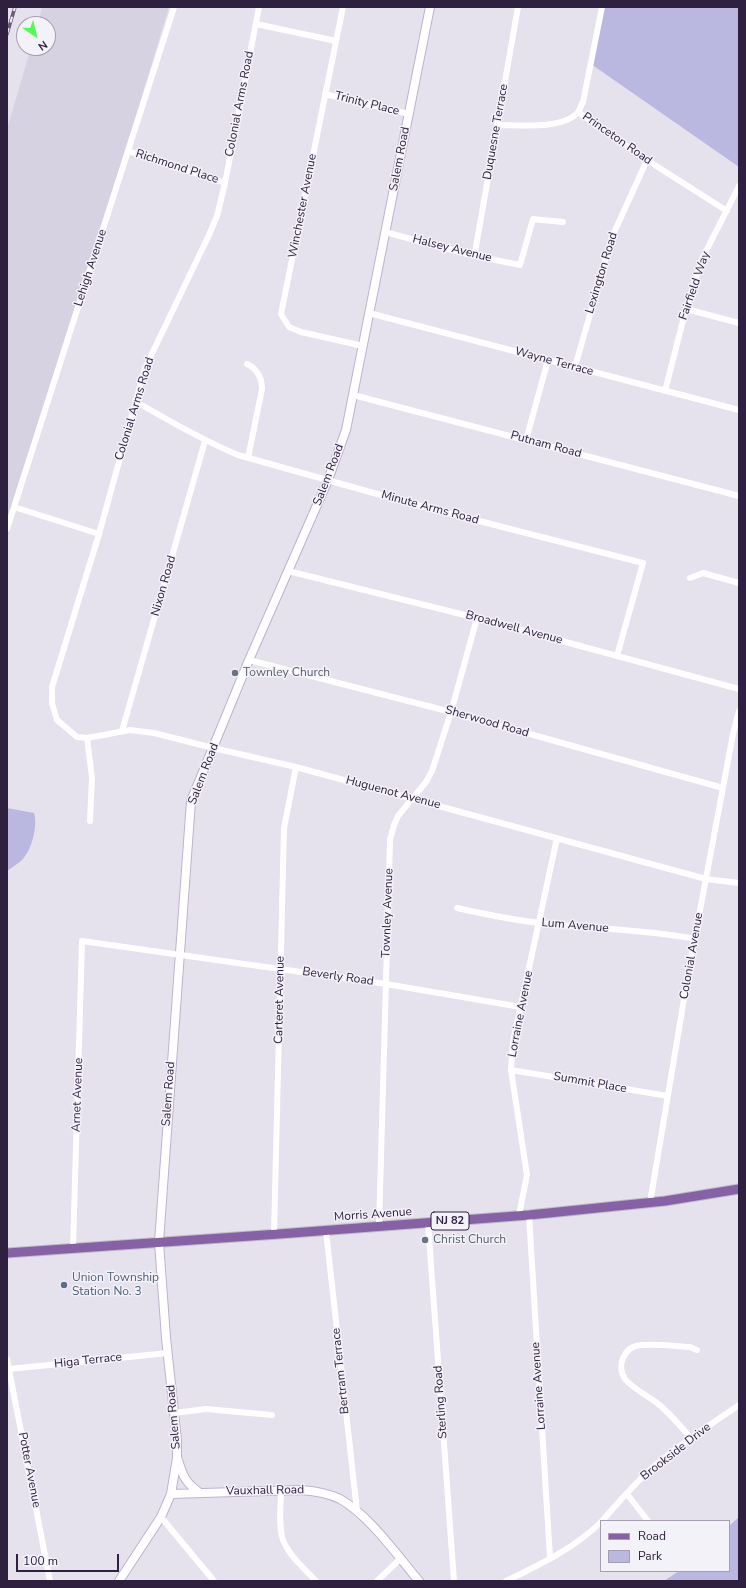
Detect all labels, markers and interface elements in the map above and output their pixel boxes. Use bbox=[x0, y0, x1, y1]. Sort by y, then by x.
north arrow bbox=[16, 16, 56, 56]
text: N bbox=[35, 37, 50, 54]
street label: Colonial Arms Road bbox=[223, 50, 257, 158]
street label: Duquesne Terrace bbox=[480, 83, 512, 181]
street label: Trinity Place bbox=[333, 89, 401, 119]
street label: Princeton Road bbox=[579, 110, 655, 168]
street label: Salem Road bbox=[387, 126, 413, 192]
street label: Richmond Place bbox=[134, 147, 220, 187]
street label: Winchester Avenue bbox=[286, 153, 320, 259]
street label: Lehigh Avenue bbox=[72, 228, 110, 308]
street label: Lexington Road bbox=[583, 231, 621, 315]
street label: Halsey Avenue bbox=[411, 232, 493, 266]
street label: Fairfield Way bbox=[677, 250, 713, 322]
street label: Wayne Terrace bbox=[513, 345, 595, 379]
street label: Colonial Arms Road bbox=[112, 356, 158, 462]
street label: Putnam Road bbox=[509, 429, 583, 461]
street label: Salem Road bbox=[311, 442, 347, 508]
street label: Minute Arms Road bbox=[380, 488, 480, 528]
street label: Nixon Road bbox=[148, 554, 180, 618]
street label: Broadwell Avenue bbox=[464, 608, 564, 648]
place label: Townley Church bbox=[243, 666, 330, 680]
marker: Townley Church bbox=[230, 668, 240, 678]
street label: Sherwood Road bbox=[443, 703, 531, 741]
street label: Salem Road bbox=[186, 741, 222, 807]
street label: Huguenot Avenue bbox=[344, 773, 442, 813]
street label: Townley Avenue bbox=[379, 868, 397, 958]
street label: Colonial Avenue bbox=[677, 911, 707, 1001]
street label: Lum Avenue bbox=[541, 916, 609, 936]
street label: Carteret Avenue bbox=[272, 956, 288, 1044]
street label: Beverly Road bbox=[301, 965, 375, 989]
street label: Lorraine Avenue bbox=[506, 969, 536, 1059]
street label: Arnet Avenue bbox=[70, 1058, 86, 1132]
street label: Salem Road bbox=[160, 1061, 178, 1127]
street label: Summit Place bbox=[552, 1069, 628, 1097]
street label: Morris Avenue bbox=[334, 1205, 412, 1225]
road number: NJ 82 bbox=[431, 1212, 469, 1230]
place label: Christ Church bbox=[433, 1233, 506, 1247]
marker: Christ Church bbox=[420, 1235, 430, 1245]
place label: Union Township Station No. 3 bbox=[72, 1271, 159, 1299]
marker: Union Township Station No. 3 bbox=[59, 1280, 69, 1290]
street label: Bertram Terrace bbox=[329, 1327, 353, 1415]
street label: Lorraine Avenue bbox=[529, 1342, 549, 1430]
street label: Higa Terrace bbox=[54, 1350, 122, 1372]
street label: Sterling Road bbox=[431, 1365, 451, 1439]
street label: Salem Road bbox=[164, 1384, 184, 1450]
street label: Brookside Drive bbox=[638, 1420, 714, 1484]
street label: Potter Avenue bbox=[15, 1431, 43, 1509]
street label: Vauxhall Road bbox=[226, 1483, 304, 1499]
legend bbox=[600, 1520, 730, 1572]
text: Road bbox=[638, 1528, 666, 1544]
scale bar bbox=[18, 1546, 121, 1572]
text: Park bbox=[638, 1548, 662, 1564]
text: 100 m bbox=[23, 1553, 58, 1569]

